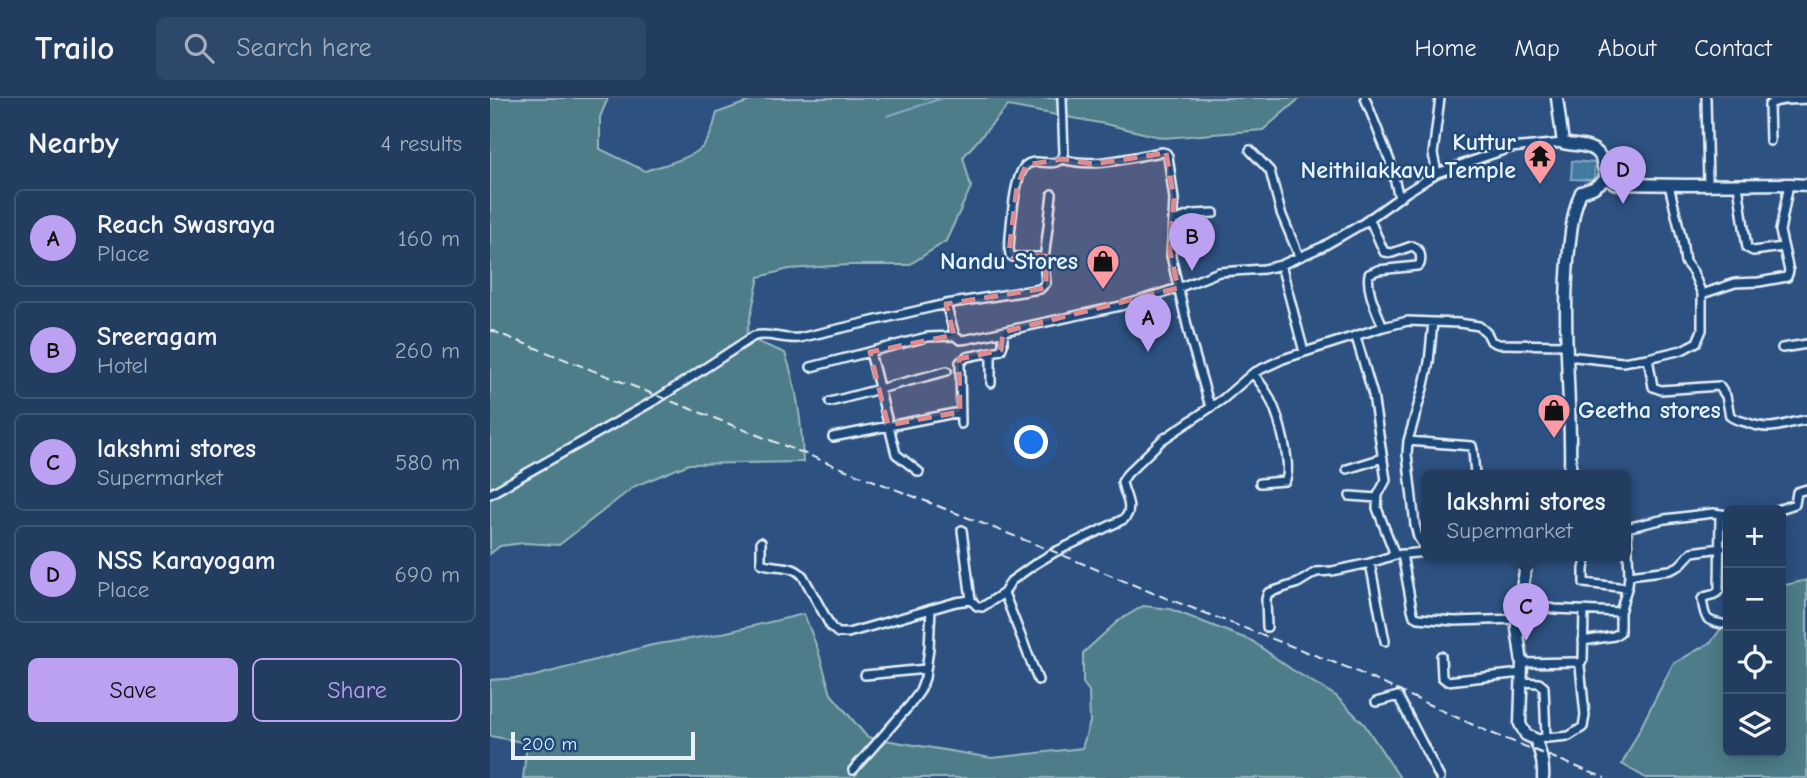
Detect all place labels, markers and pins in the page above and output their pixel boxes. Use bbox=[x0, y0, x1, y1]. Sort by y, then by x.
place label: Kuttur Neithilakkavu Temple bbox=[1301, 128, 1516, 184]
temple icon: Kuttur Neithilakkavu Temple bbox=[1521, 137, 1559, 186]
pin: D bbox=[1600, 146, 1646, 204]
pin: B bbox=[1169, 213, 1215, 271]
shop icon: Nandu Stores bbox=[1084, 242, 1122, 291]
place label: Nandu Stores bbox=[940, 247, 1078, 275]
pin: A bbox=[1125, 294, 1171, 352]
shop icon: Geetha stores bbox=[1535, 391, 1573, 440]
place label: Geetha stores bbox=[1578, 396, 1721, 424]
pin: C bbox=[1503, 583, 1549, 641]

